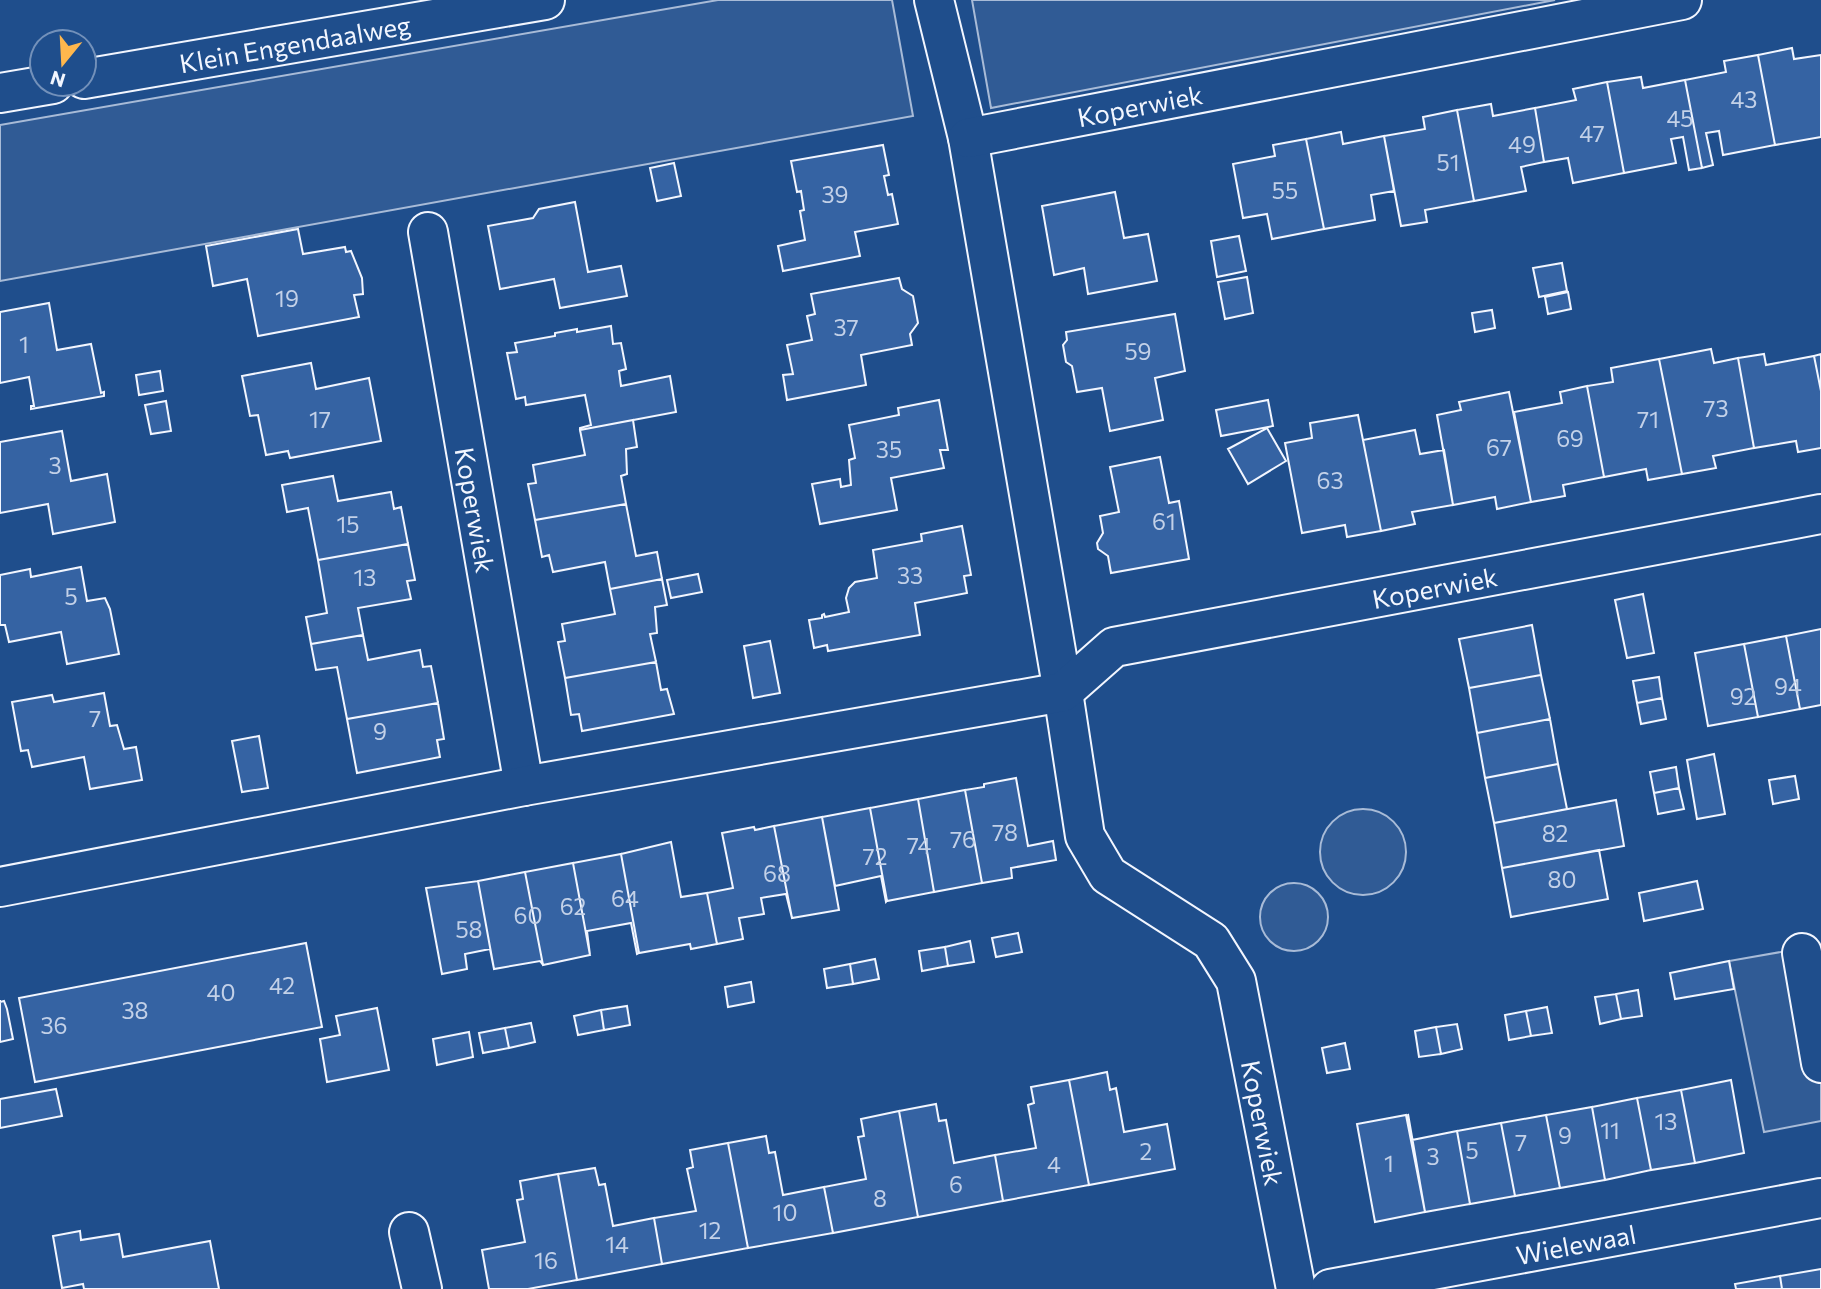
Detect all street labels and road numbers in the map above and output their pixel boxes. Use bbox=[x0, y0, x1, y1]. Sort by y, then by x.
street label: Klein Engendaalweg bbox=[177, 8, 413, 78]
street label: Koperwiek bbox=[1075, 78, 1205, 132]
street label: Koperwiek bbox=[450, 445, 502, 575]
street label: Koperwiek bbox=[1369, 560, 1500, 614]
street label: Koperwiek bbox=[1236, 1057, 1291, 1188]
street label: Wielewaal bbox=[1513, 1217, 1638, 1270]

